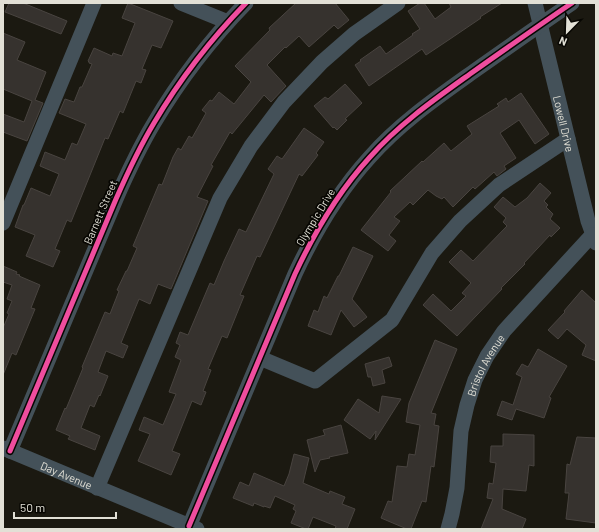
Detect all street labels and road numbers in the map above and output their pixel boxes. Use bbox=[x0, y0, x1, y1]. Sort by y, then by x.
street label: Lowell Drive bbox=[551, 94, 577, 153]
street label: Barnett Street bbox=[81, 178, 119, 246]
street label: Olympic Drive bbox=[293, 186, 337, 248]
street label: Bristol Avenue bbox=[464, 331, 507, 398]
street label: Day Avenue bbox=[39, 458, 94, 491]

